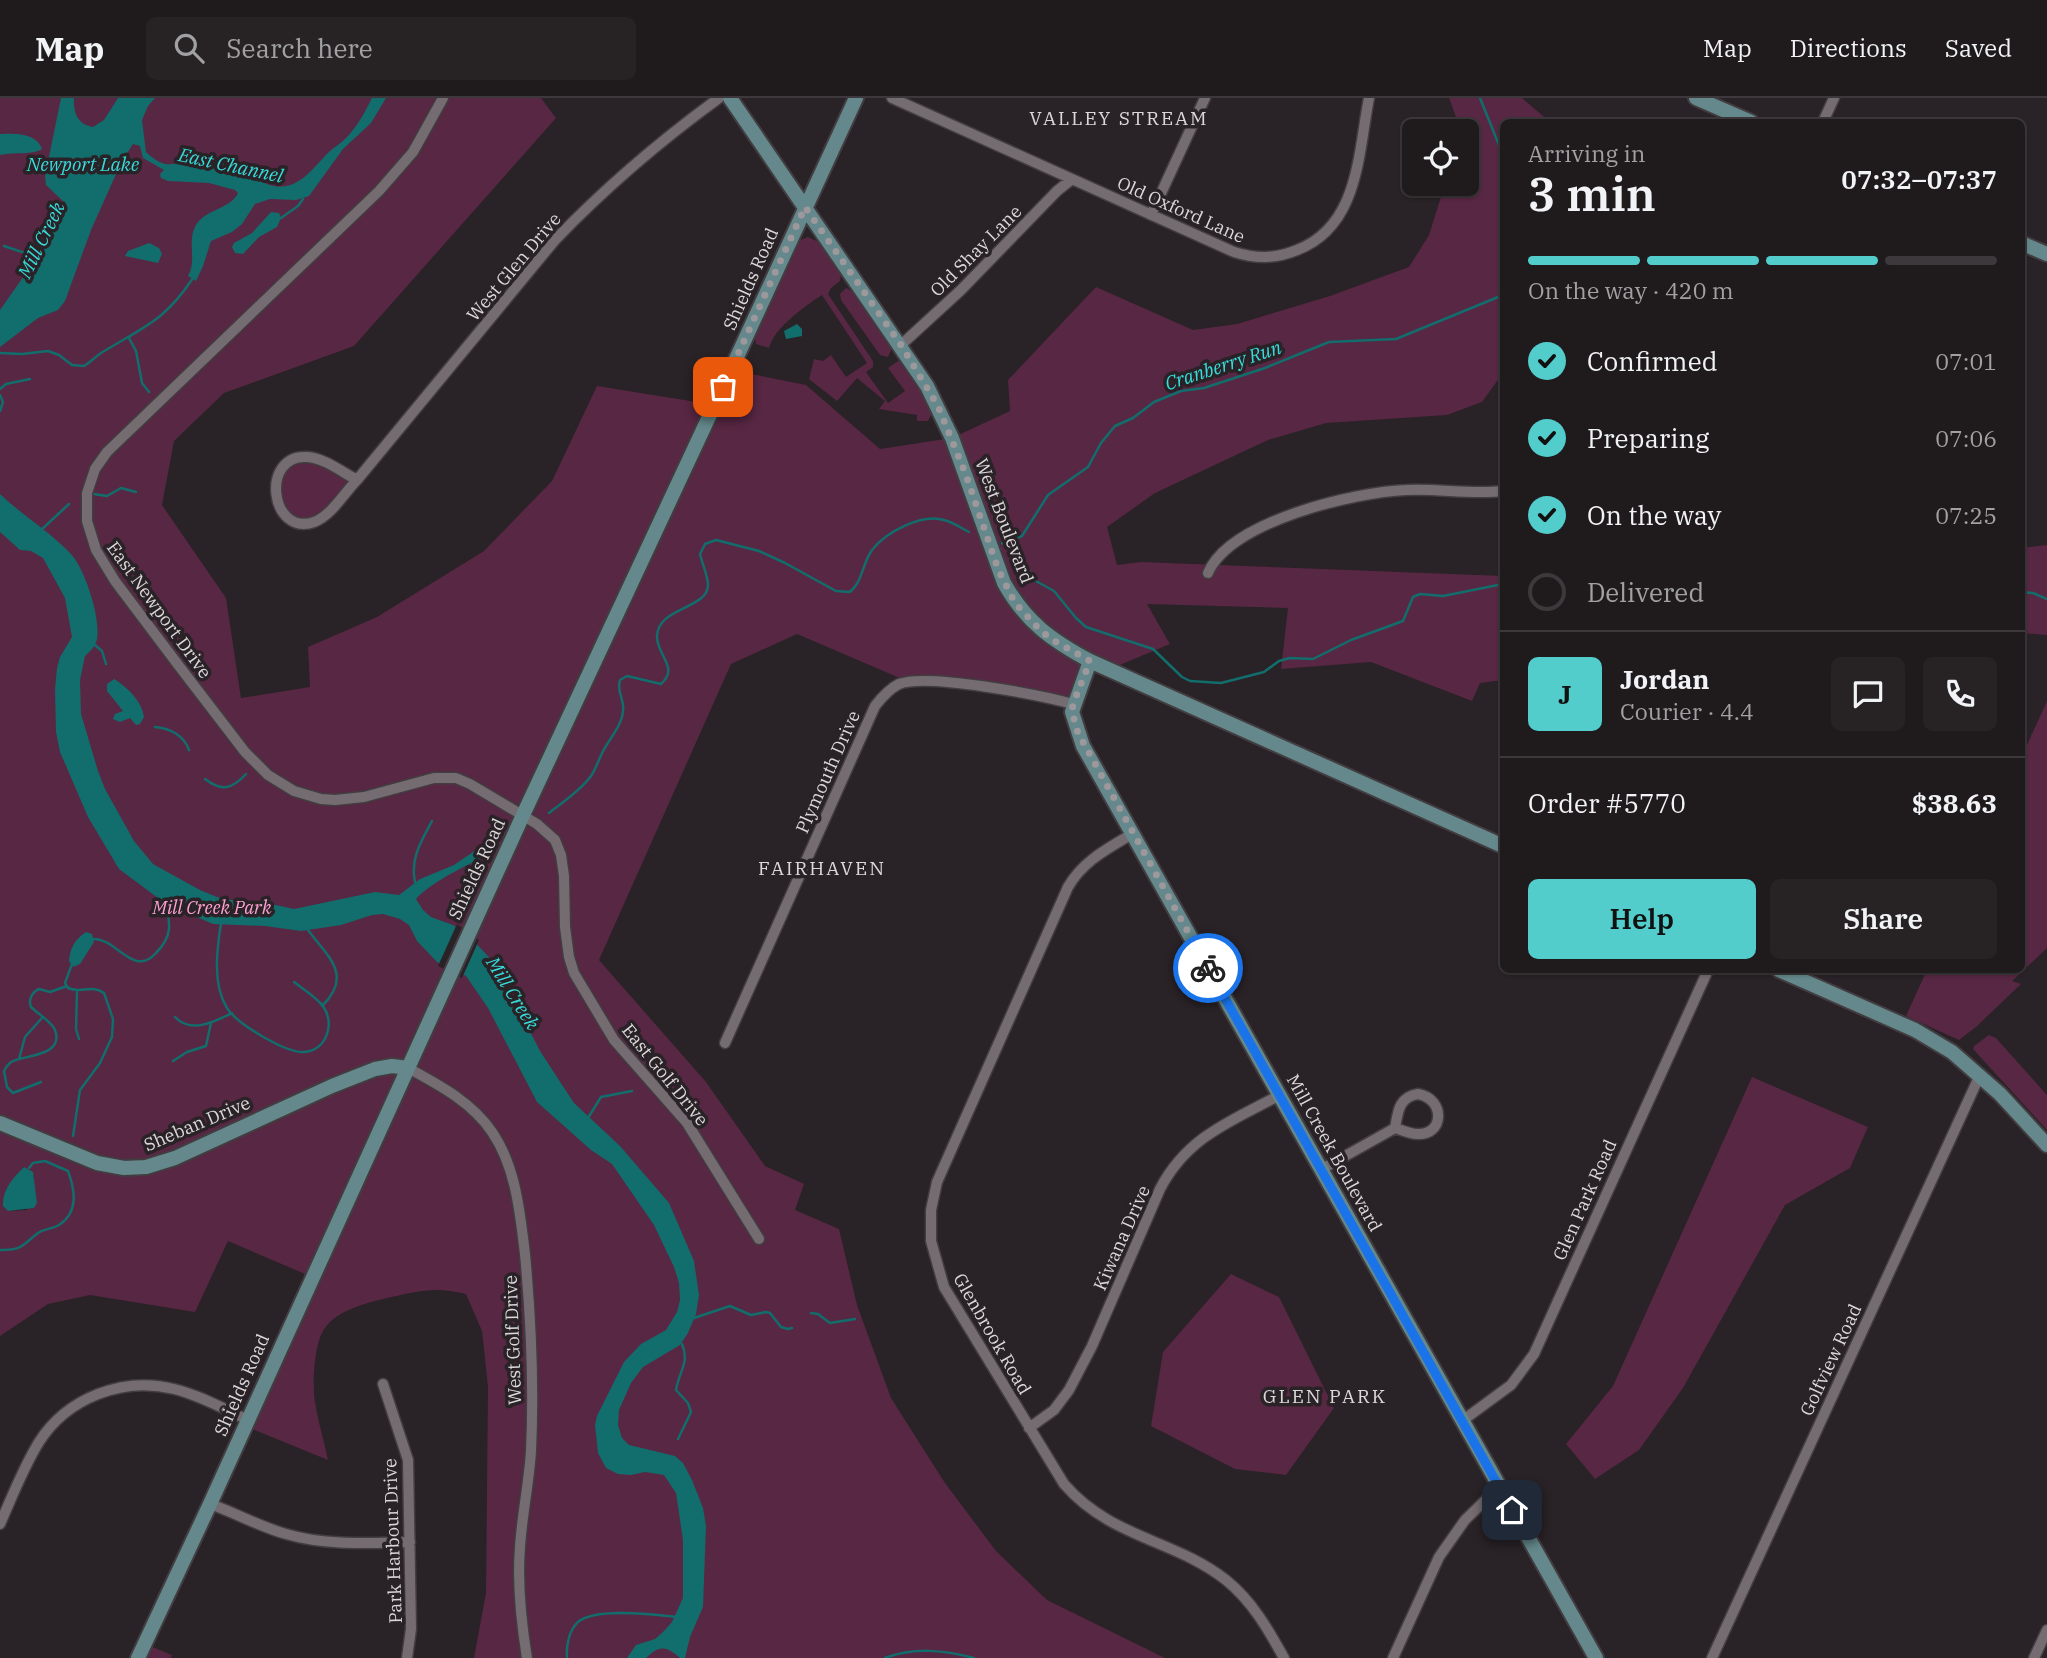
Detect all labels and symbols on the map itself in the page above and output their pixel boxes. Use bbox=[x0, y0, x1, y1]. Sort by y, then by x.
district label: VALLEY STREAM bbox=[1029, 106, 1209, 130]
water label: East Channel bbox=[176, 142, 286, 188]
water label: Newport Lake bbox=[26, 152, 140, 176]
street label: Old Oxford Lane bbox=[1114, 171, 1249, 248]
water label: Mill Creek bbox=[12, 197, 70, 283]
street label: Old Shay Lane bbox=[925, 200, 1026, 301]
street label: West Glen Drive bbox=[462, 208, 566, 326]
street label: Shields Road bbox=[718, 224, 783, 333]
water label: Cranberry Run bbox=[1162, 335, 1285, 395]
pin bbox=[693, 357, 753, 417]
street label: West Boulevard bbox=[970, 455, 1039, 587]
street label: East Newport Drive bbox=[102, 537, 217, 683]
street label: Plymouth Drive bbox=[790, 707, 865, 837]
street label: Shields Road bbox=[443, 814, 510, 923]
district label: FAIRHAVEN bbox=[758, 856, 886, 880]
park label: Mill Creek Park bbox=[152, 896, 272, 919]
courier bbox=[1173, 933, 1243, 1003]
water label: Mill Creek bbox=[481, 951, 545, 1035]
street label: East Golf Drive bbox=[617, 1019, 714, 1130]
street label: Mill Creek Boulevard bbox=[1282, 1070, 1387, 1235]
street label: Sheban Drive bbox=[140, 1091, 253, 1156]
street label: Glen Park Road bbox=[1548, 1136, 1622, 1264]
street label: Kiwana Drive bbox=[1088, 1181, 1155, 1294]
street label: Glenbrook Road bbox=[948, 1269, 1037, 1399]
street label: West Golf Drive bbox=[499, 1275, 526, 1405]
street label: Golfview Road bbox=[1795, 1300, 1867, 1419]
street label: Shields Road bbox=[209, 1330, 274, 1439]
district label: GLEN PARK bbox=[1263, 1384, 1387, 1408]
street label: Park Harbour Drive bbox=[378, 1458, 407, 1624]
pin bbox=[1482, 1480, 1542, 1540]

